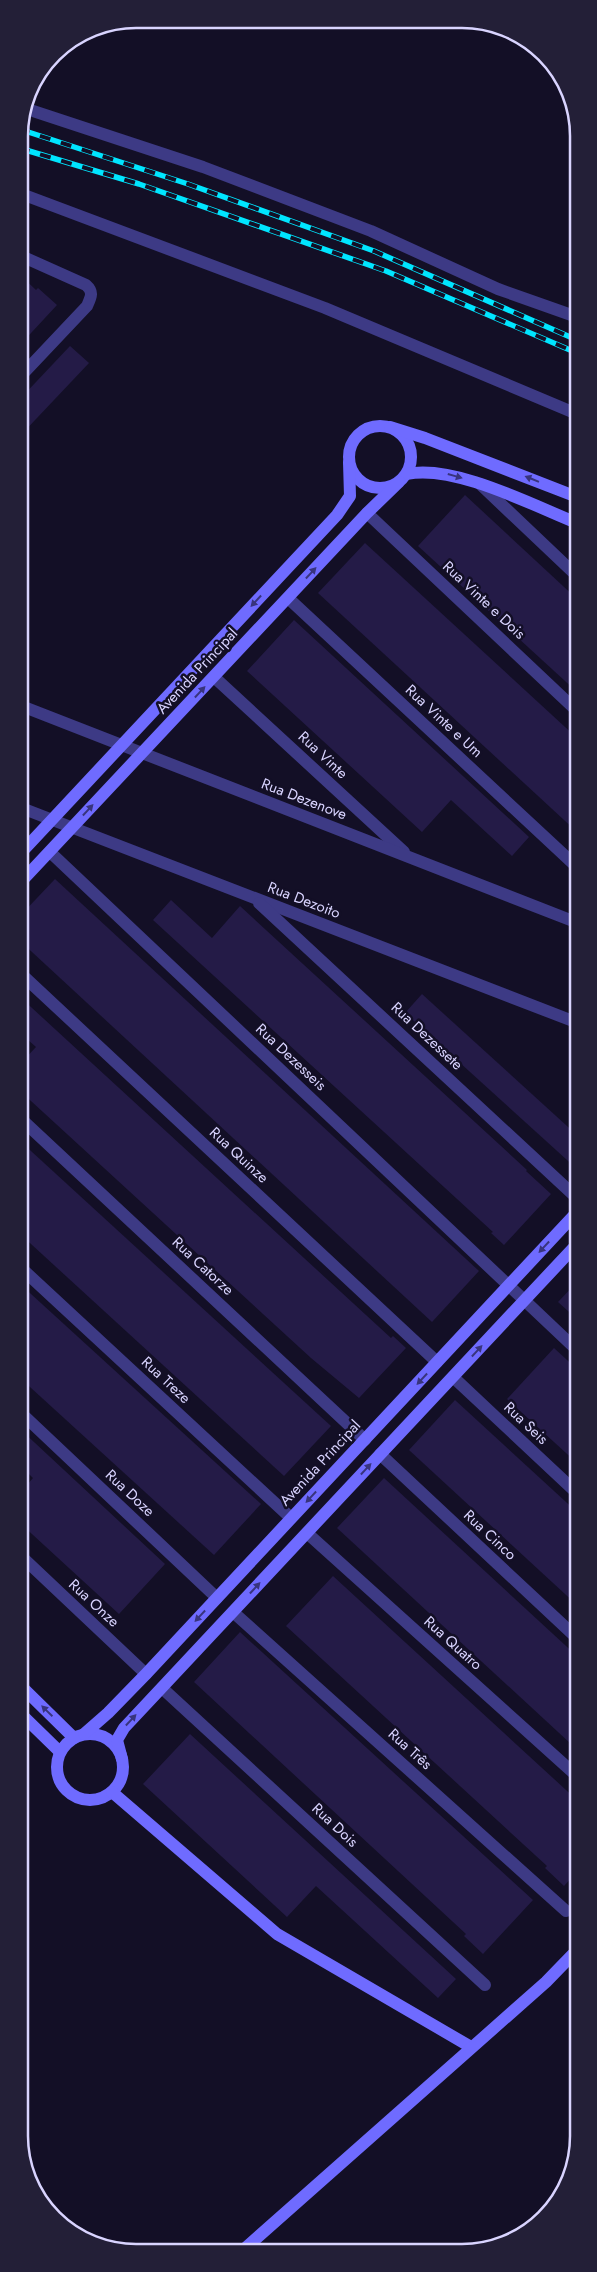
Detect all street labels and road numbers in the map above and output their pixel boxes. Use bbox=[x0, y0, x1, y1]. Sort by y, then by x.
street label: Rua Vinte e Dois bbox=[438, 556, 530, 644]
street label: Avenida Principal bbox=[151, 623, 243, 719]
street label: Rua Vinte e Um bbox=[400, 679, 488, 763]
street label: Rua Vinte bbox=[293, 726, 353, 784]
street label: Rua Dezenove bbox=[258, 773, 350, 825]
street label: Rua Dezoito bbox=[264, 876, 344, 924]
street label: Rua Dezessete bbox=[386, 997, 468, 1075]
street label: Rua Dezesseis bbox=[251, 1018, 331, 1096]
street label: Rua Quinze bbox=[204, 1122, 274, 1188]
street label: Rua Catorze bbox=[167, 1232, 239, 1301]
street label: Rua Treze bbox=[136, 1351, 196, 1409]
street label: Rua Seis bbox=[499, 1397, 553, 1449]
street label: Avenida Principal bbox=[274, 1415, 366, 1511]
street label: Rua Doze bbox=[100, 1464, 160, 1522]
street label: Rua Cinco bbox=[459, 1505, 521, 1565]
street label: Rua Onze bbox=[64, 1574, 124, 1632]
street label: Rua Quatro bbox=[419, 1611, 487, 1675]
street label: Rua Três bbox=[383, 1723, 437, 1775]
street label: Rua Dois bbox=[307, 1798, 363, 1852]

